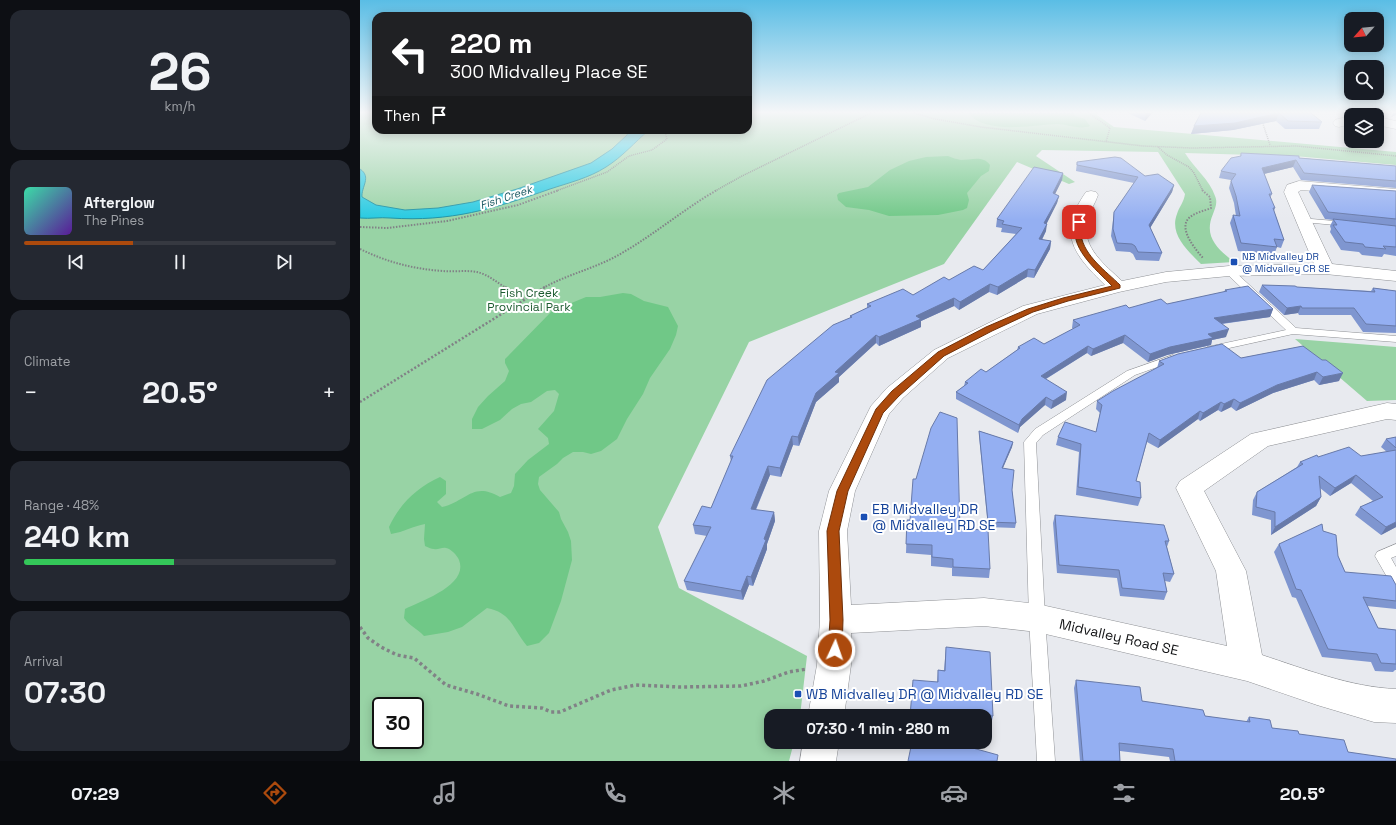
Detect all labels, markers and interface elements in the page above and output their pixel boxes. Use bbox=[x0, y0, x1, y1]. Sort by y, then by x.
north arrow bbox=[1344, 12, 1384, 52]
map controls bbox=[1344, 12, 1384, 148]
text: 220 m bbox=[450, 25, 532, 61]
icon: left bbox=[384, 28, 436, 80]
text: 26 bbox=[148, 39, 212, 105]
text: 300 Midvalley Place SE bbox=[450, 60, 648, 83]
button: search bbox=[1344, 60, 1384, 100]
text: km/h bbox=[165, 98, 195, 115]
icon: arrive bbox=[428, 104, 450, 126]
text: Then bbox=[384, 106, 420, 125]
button: layers bbox=[1344, 108, 1384, 148]
water label: Fish Creek bbox=[478, 182, 535, 212]
text: Afterglow bbox=[84, 193, 155, 212]
pin bbox=[1062, 205, 1096, 239]
icon: arrive bbox=[1068, 211, 1090, 233]
text: The Pines bbox=[84, 212, 144, 229]
place label: NB Midvalley DR @ Midvalley CR SE bbox=[1242, 250, 1330, 275]
icon: previous bbox=[65, 251, 87, 273]
icon: pause bbox=[169, 251, 191, 273]
icon: next bbox=[273, 251, 295, 273]
marker: NB Midvalley DR @ Midvalley CR SE bbox=[1229, 257, 1239, 267]
park label: Fish Creek Provincial Park bbox=[487, 285, 571, 315]
text: Climate bbox=[24, 353, 70, 370]
text: 20.5° bbox=[142, 373, 218, 412]
text: − bbox=[24, 378, 38, 406]
text: + bbox=[322, 378, 336, 406]
text: Range · 48% bbox=[24, 497, 99, 514]
place label: EB Midvalley DR @ Midvalley RD SE bbox=[872, 500, 995, 534]
marker: EB Midvalley DR @ Midvalley RD SE bbox=[859, 512, 869, 522]
text: 240 km bbox=[24, 517, 130, 556]
street label: Midvalley Road SE bbox=[1058, 615, 1180, 659]
position arrow bbox=[814, 629, 856, 671]
text: Arrival bbox=[24, 653, 63, 670]
text: 07:30 bbox=[24, 673, 106, 712]
place label: WB Midvalley DR @ Midvalley RD SE bbox=[806, 685, 1044, 703]
marker: WB Midvalley DR @ Midvalley RD SE bbox=[793, 689, 803, 699]
speed limit sign: 30 bbox=[372, 697, 424, 749]
text: 07:30 · 1 min · 280 m bbox=[806, 719, 950, 738]
icon: directions bbox=[261, 779, 289, 807]
icon: music bbox=[431, 779, 459, 807]
icon: phone bbox=[601, 779, 629, 807]
icon: climate bbox=[770, 779, 798, 807]
icon: car bbox=[940, 779, 968, 807]
icon: filters bbox=[1110, 779, 1138, 807]
text: 07:29 bbox=[71, 782, 119, 805]
text: 20.5° bbox=[1280, 782, 1325, 805]

